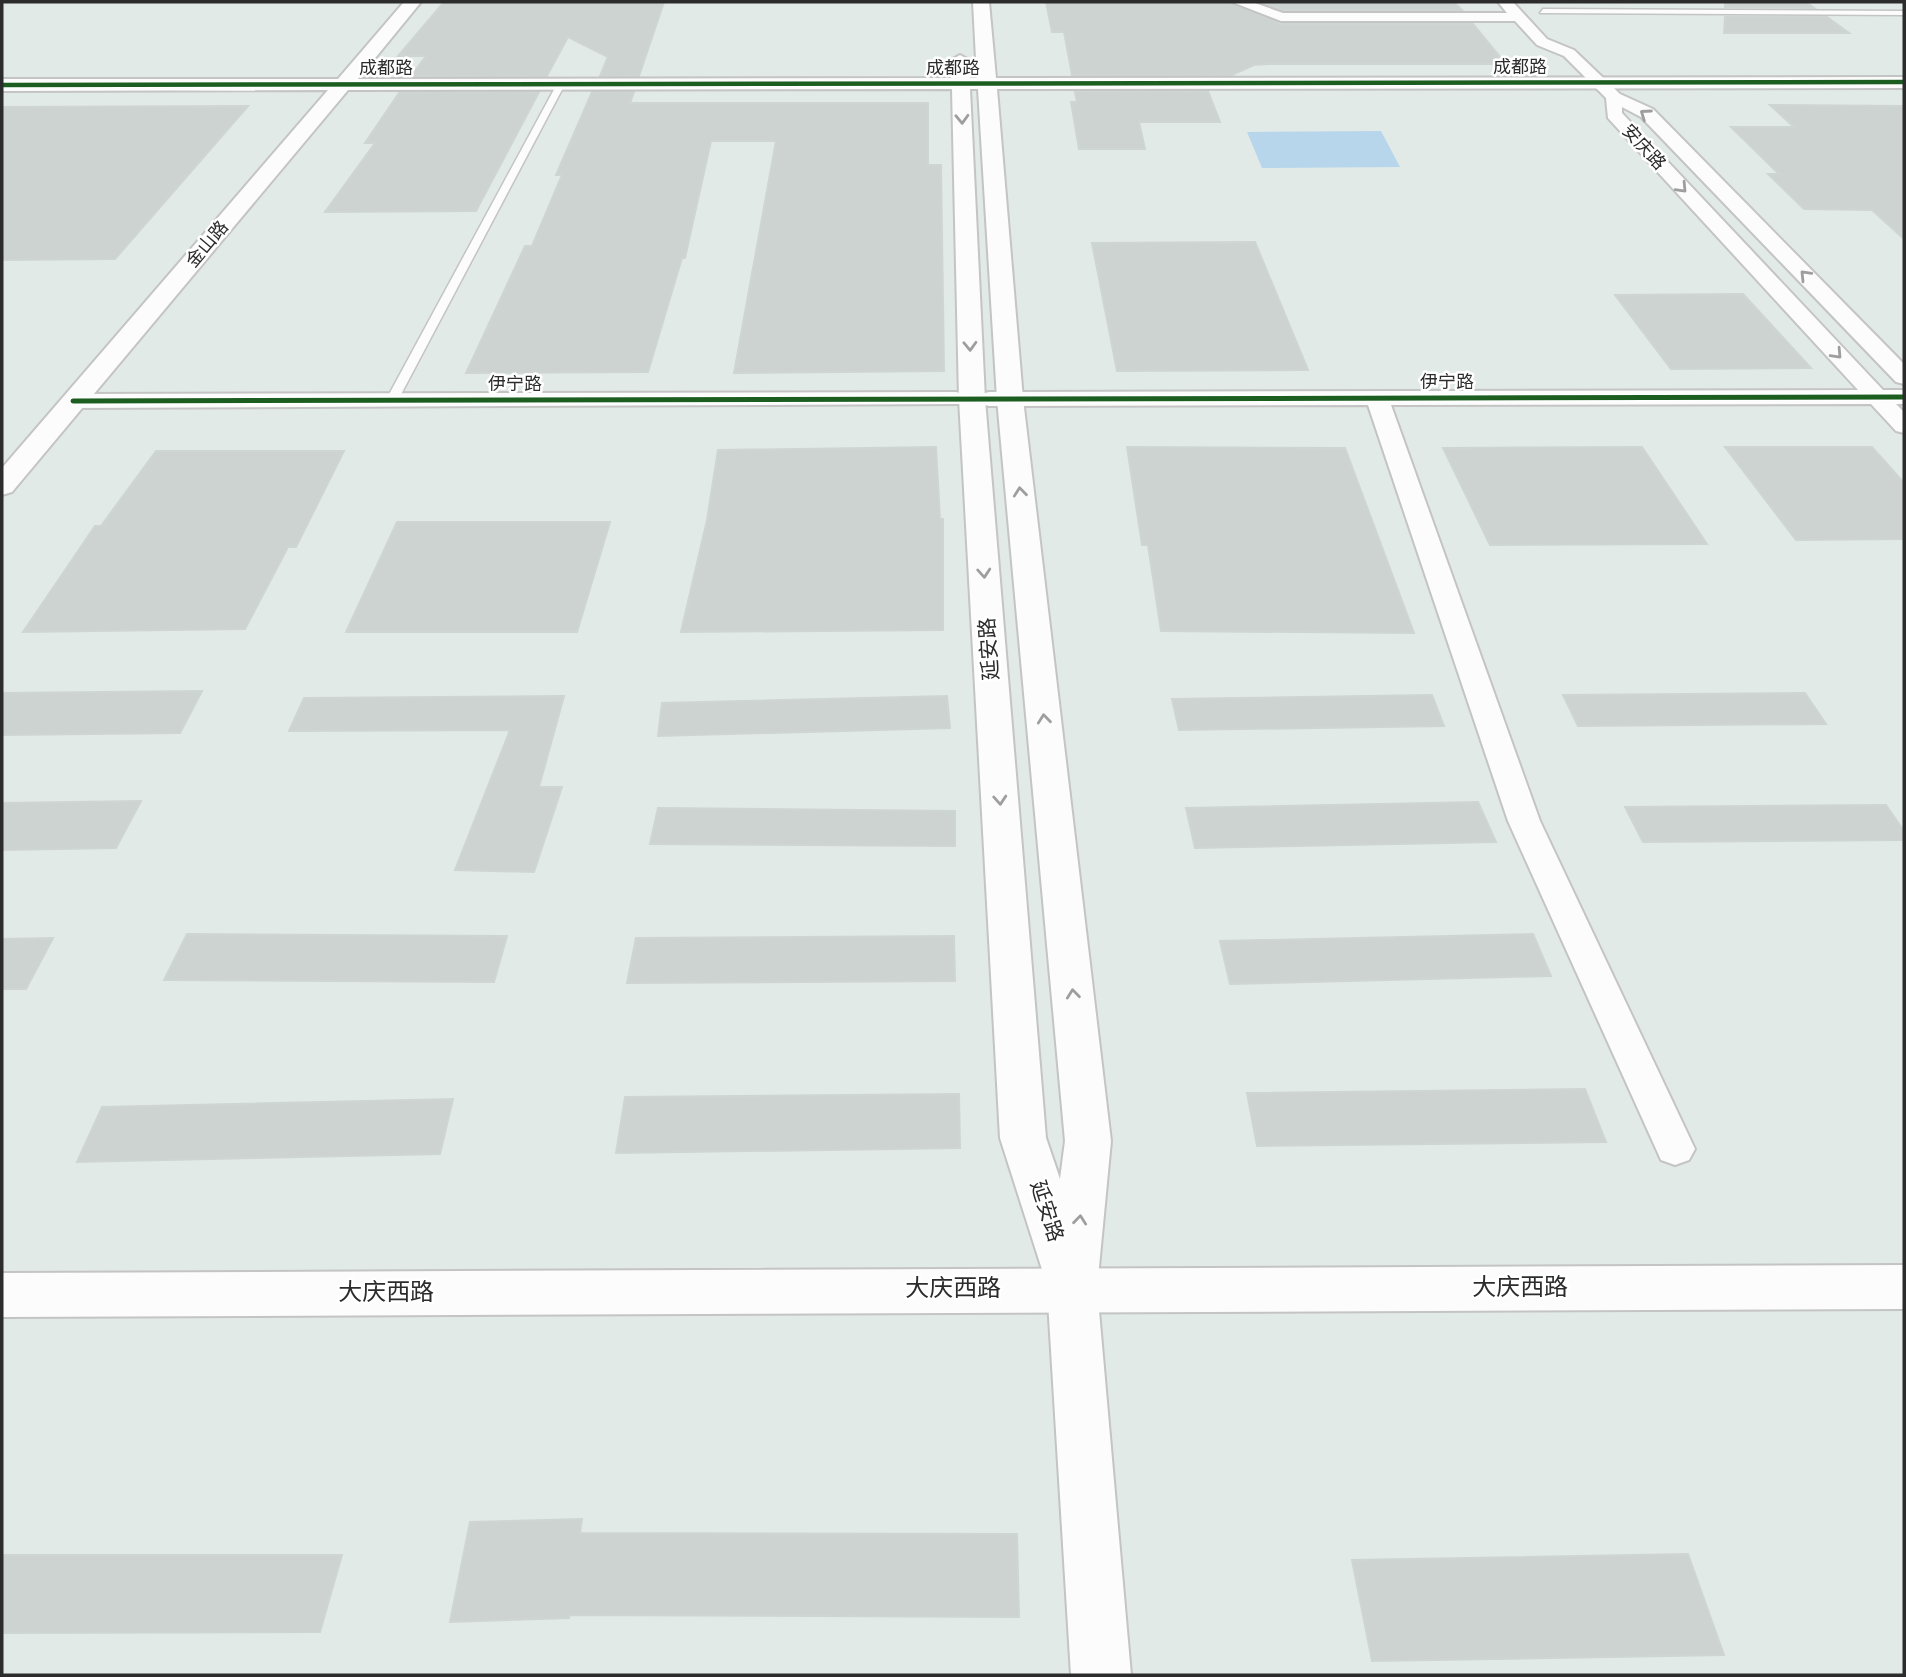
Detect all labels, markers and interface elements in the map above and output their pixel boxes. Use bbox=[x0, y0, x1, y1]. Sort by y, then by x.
street label: 成都路 bbox=[1493, 56, 1547, 78]
street label: 成都路 bbox=[359, 57, 413, 79]
street label: 成都路 bbox=[926, 57, 980, 79]
one-way arrow bbox=[1640, 110, 1653, 123]
one-way arrow bbox=[955, 114, 970, 125]
street label: 安庆路 bbox=[1618, 120, 1670, 174]
one-way arrow bbox=[1674, 180, 1687, 193]
street label: 金山路 bbox=[181, 216, 233, 272]
one-way arrow bbox=[1801, 271, 1814, 284]
one-way arrow bbox=[963, 341, 978, 352]
one-way arrow bbox=[1829, 346, 1842, 359]
street label: 伊宁路 bbox=[1420, 371, 1474, 393]
street label: 伊宁路 bbox=[488, 373, 542, 395]
one-way arrow bbox=[1013, 487, 1028, 498]
one-way arrow bbox=[976, 568, 991, 579]
street label: 延安路 bbox=[974, 617, 1004, 681]
one-way arrow bbox=[1036, 713, 1051, 725]
one-way arrow bbox=[992, 795, 1007, 806]
one-way arrow bbox=[1066, 988, 1081, 999]
street label: 延安路 bbox=[1025, 1177, 1069, 1245]
one-way arrow bbox=[1072, 1214, 1087, 1226]
street label: 大庆西路 bbox=[1472, 1272, 1568, 1302]
street label: 大庆西路 bbox=[905, 1273, 1001, 1303]
street label: 大庆西路 bbox=[338, 1277, 434, 1307]

